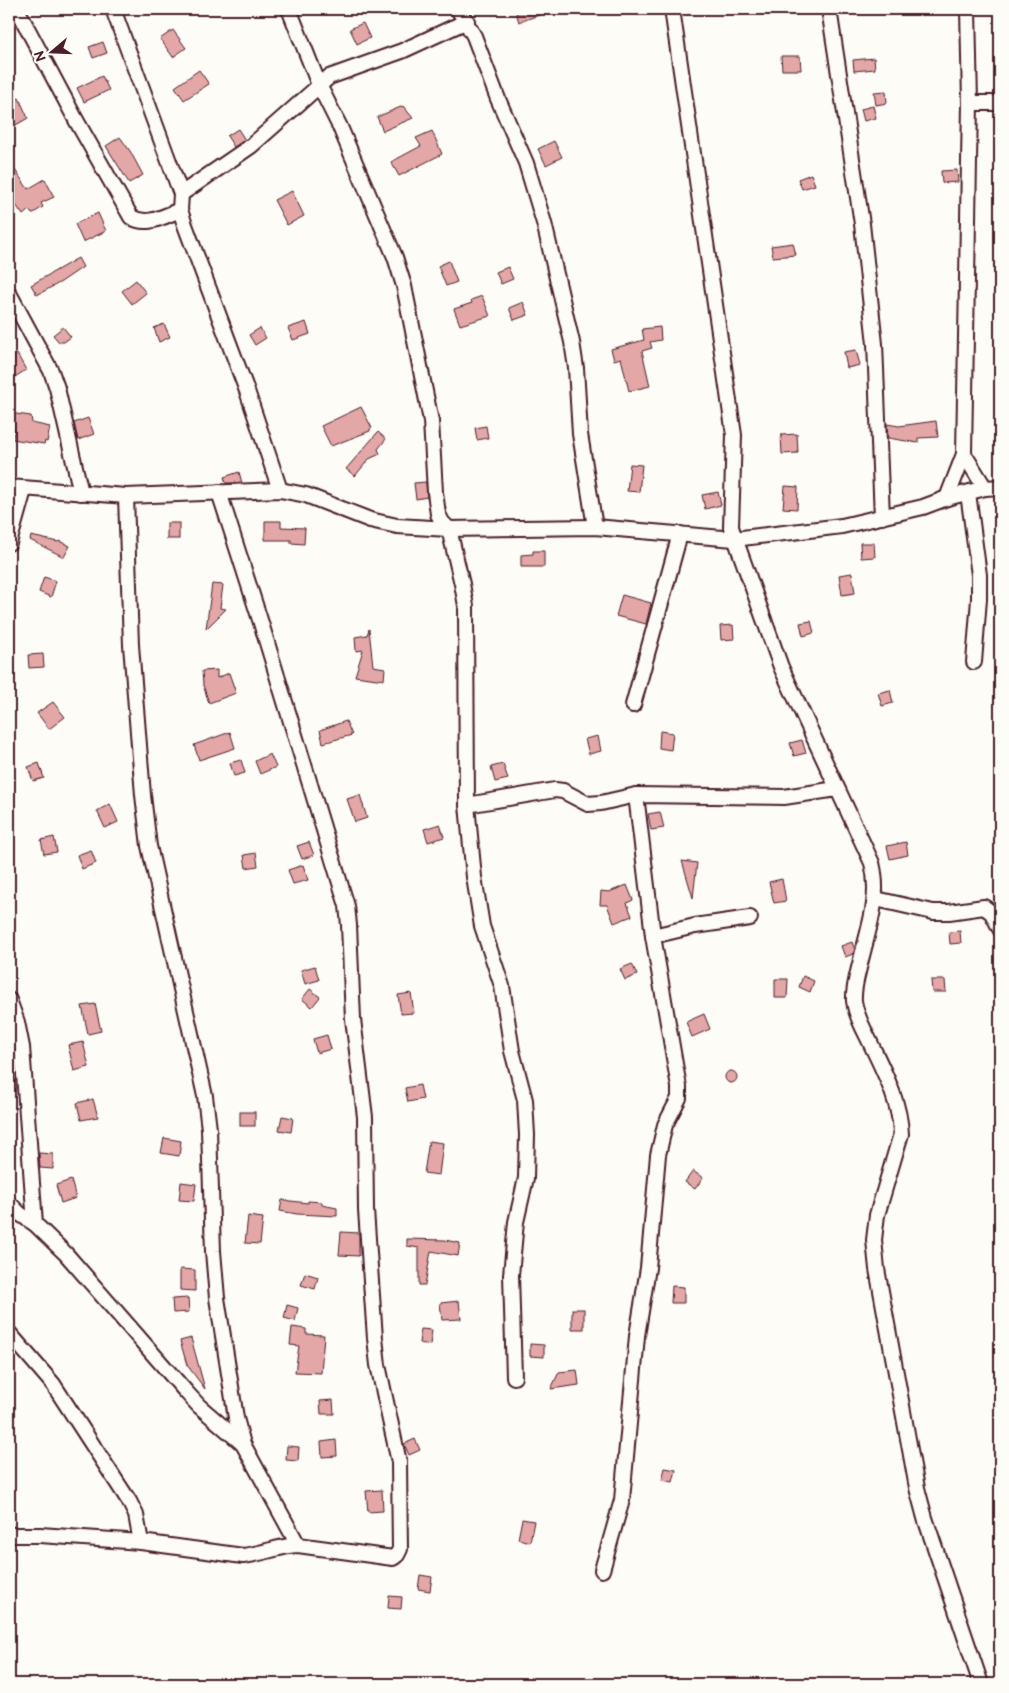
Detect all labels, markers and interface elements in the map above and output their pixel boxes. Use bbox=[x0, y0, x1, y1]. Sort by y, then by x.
north arrow bbox=[28, 28, 78, 78]
text: N bbox=[30, 48, 50, 64]

